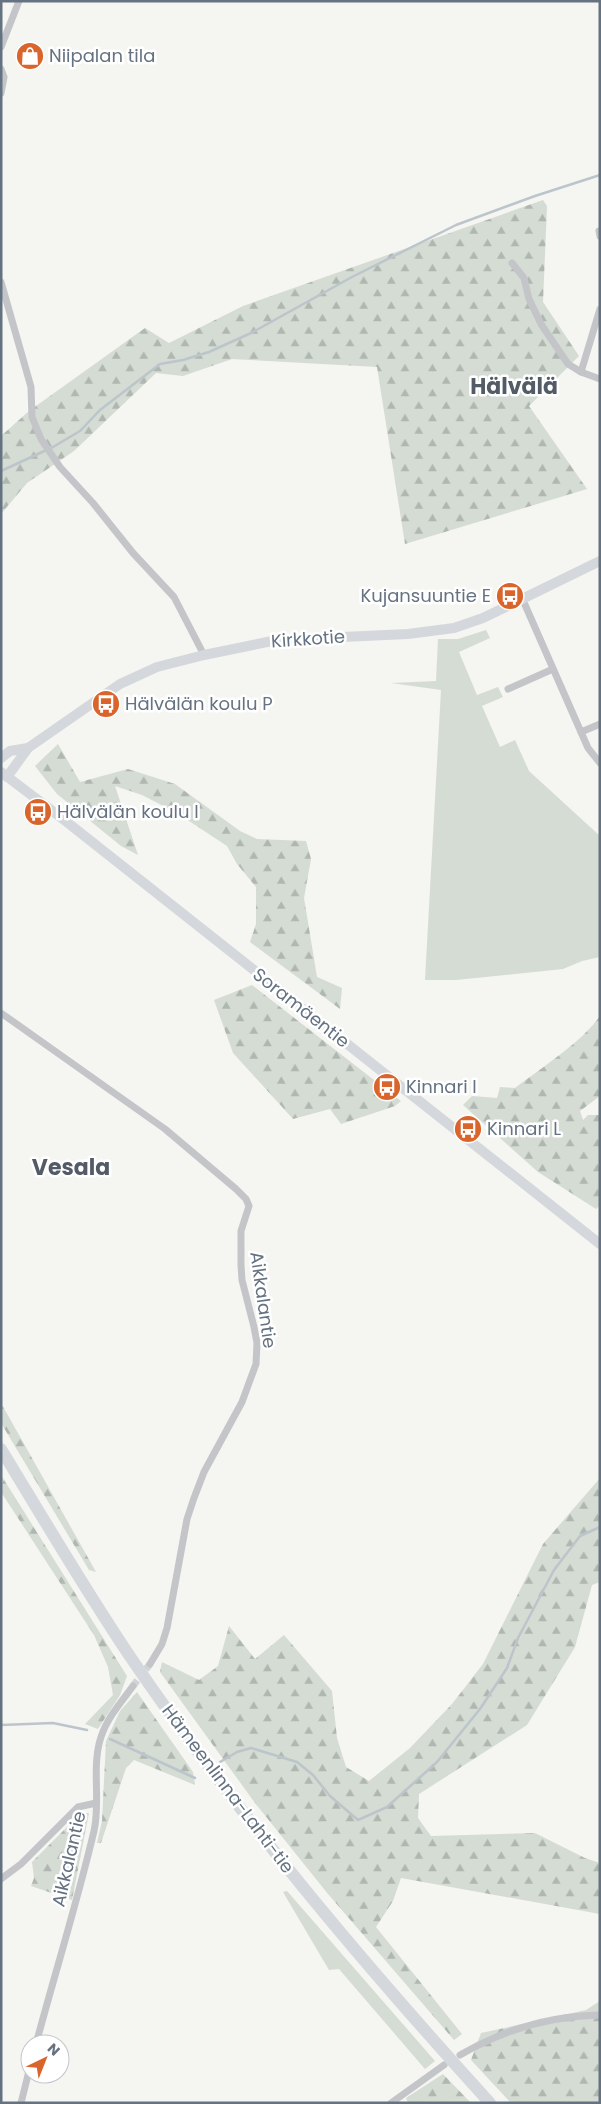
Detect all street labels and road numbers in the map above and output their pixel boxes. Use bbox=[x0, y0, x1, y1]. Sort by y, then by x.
street label: Kirkkotie bbox=[270, 623, 346, 654]
street label: Soramäentie bbox=[248, 962, 355, 1053]
street label: Aikkalantie bbox=[244, 1250, 283, 1350]
street label: Hämeenlinna-Lahti-tie bbox=[157, 1699, 300, 1878]
street label: Aikkalantie bbox=[45, 1809, 92, 1909]

